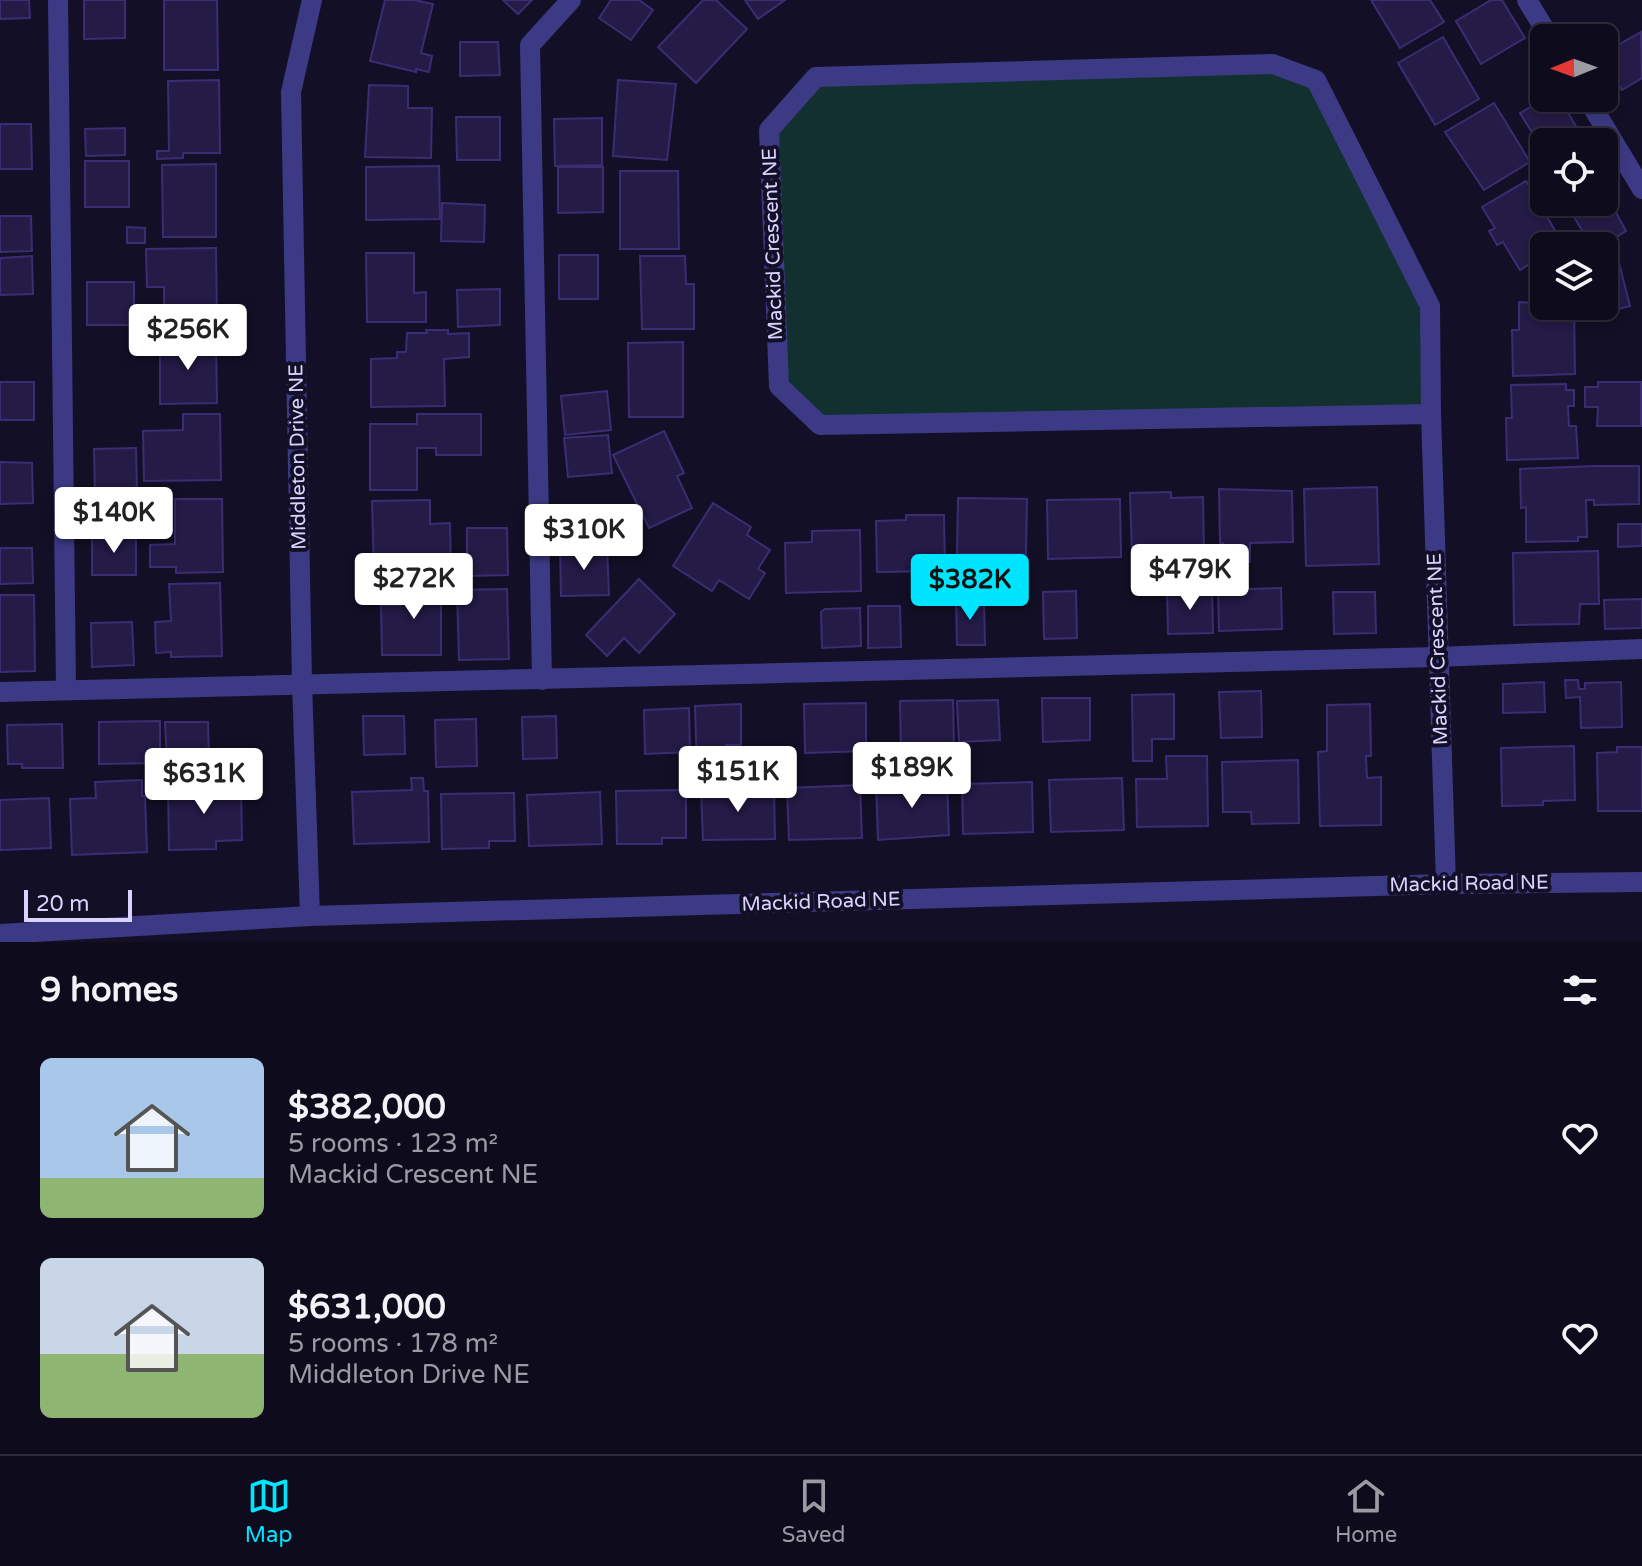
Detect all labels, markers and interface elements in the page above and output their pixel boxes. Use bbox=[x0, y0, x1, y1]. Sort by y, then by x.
north arrow bbox=[1530, 24, 1618, 112]
map controls bbox=[1530, 24, 1618, 320]
button: locate bbox=[1530, 128, 1618, 216]
street label: Mackid Crescent NE bbox=[758, 147, 788, 341]
button: layers bbox=[1530, 232, 1618, 320]
pin: $256K bbox=[132, 304, 244, 372]
text: $256K bbox=[147, 314, 229, 345]
street label: Middleton Drive NE bbox=[284, 364, 312, 550]
pin: $140K bbox=[58, 487, 170, 555]
text: $140K bbox=[73, 497, 155, 528]
pin: $310K bbox=[528, 504, 640, 572]
text: $310K bbox=[543, 514, 625, 545]
pin: $479K bbox=[1134, 544, 1246, 612]
street label: Mackid Crescent NE bbox=[1423, 552, 1453, 746]
pin: $272K bbox=[358, 553, 470, 621]
pin: $382K bbox=[914, 554, 1026, 622]
text: $479K bbox=[1149, 554, 1231, 585]
text: $272K bbox=[373, 563, 455, 594]
text: $382K bbox=[929, 564, 1011, 595]
pin: $189K bbox=[856, 742, 968, 810]
pin: $151K bbox=[682, 746, 794, 814]
pin: $631K bbox=[148, 748, 260, 816]
text: $189K bbox=[871, 752, 953, 783]
text: $151K bbox=[697, 756, 779, 787]
text: $631K bbox=[163, 758, 245, 789]
street label: Mackid Road NE bbox=[1389, 871, 1549, 897]
scale bar bbox=[24, 886, 132, 922]
street label: Mackid Road NE bbox=[741, 887, 901, 917]
text: 20 m bbox=[36, 891, 90, 917]
icon: filters bbox=[1558, 968, 1602, 1012]
text: 9 homes bbox=[40, 970, 178, 1011]
text: $382,000 bbox=[288, 1087, 446, 1128]
icon: home bbox=[104, 1090, 200, 1186]
icon: heart bbox=[1558, 1116, 1602, 1160]
text: 5 rooms · 123 m² bbox=[288, 1128, 498, 1159]
text: Mackid Crescent NE bbox=[288, 1159, 538, 1190]
text: $631,000 bbox=[288, 1287, 446, 1328]
icon: home bbox=[104, 1290, 200, 1386]
icon: heart bbox=[1558, 1316, 1602, 1360]
text: 5 rooms · 178 m² bbox=[288, 1328, 498, 1359]
text: Middleton Drive NE bbox=[288, 1359, 530, 1390]
tab: Map bbox=[245, 1474, 292, 1548]
tab: Saved bbox=[782, 1474, 845, 1548]
tab: Home bbox=[1335, 1474, 1397, 1548]

